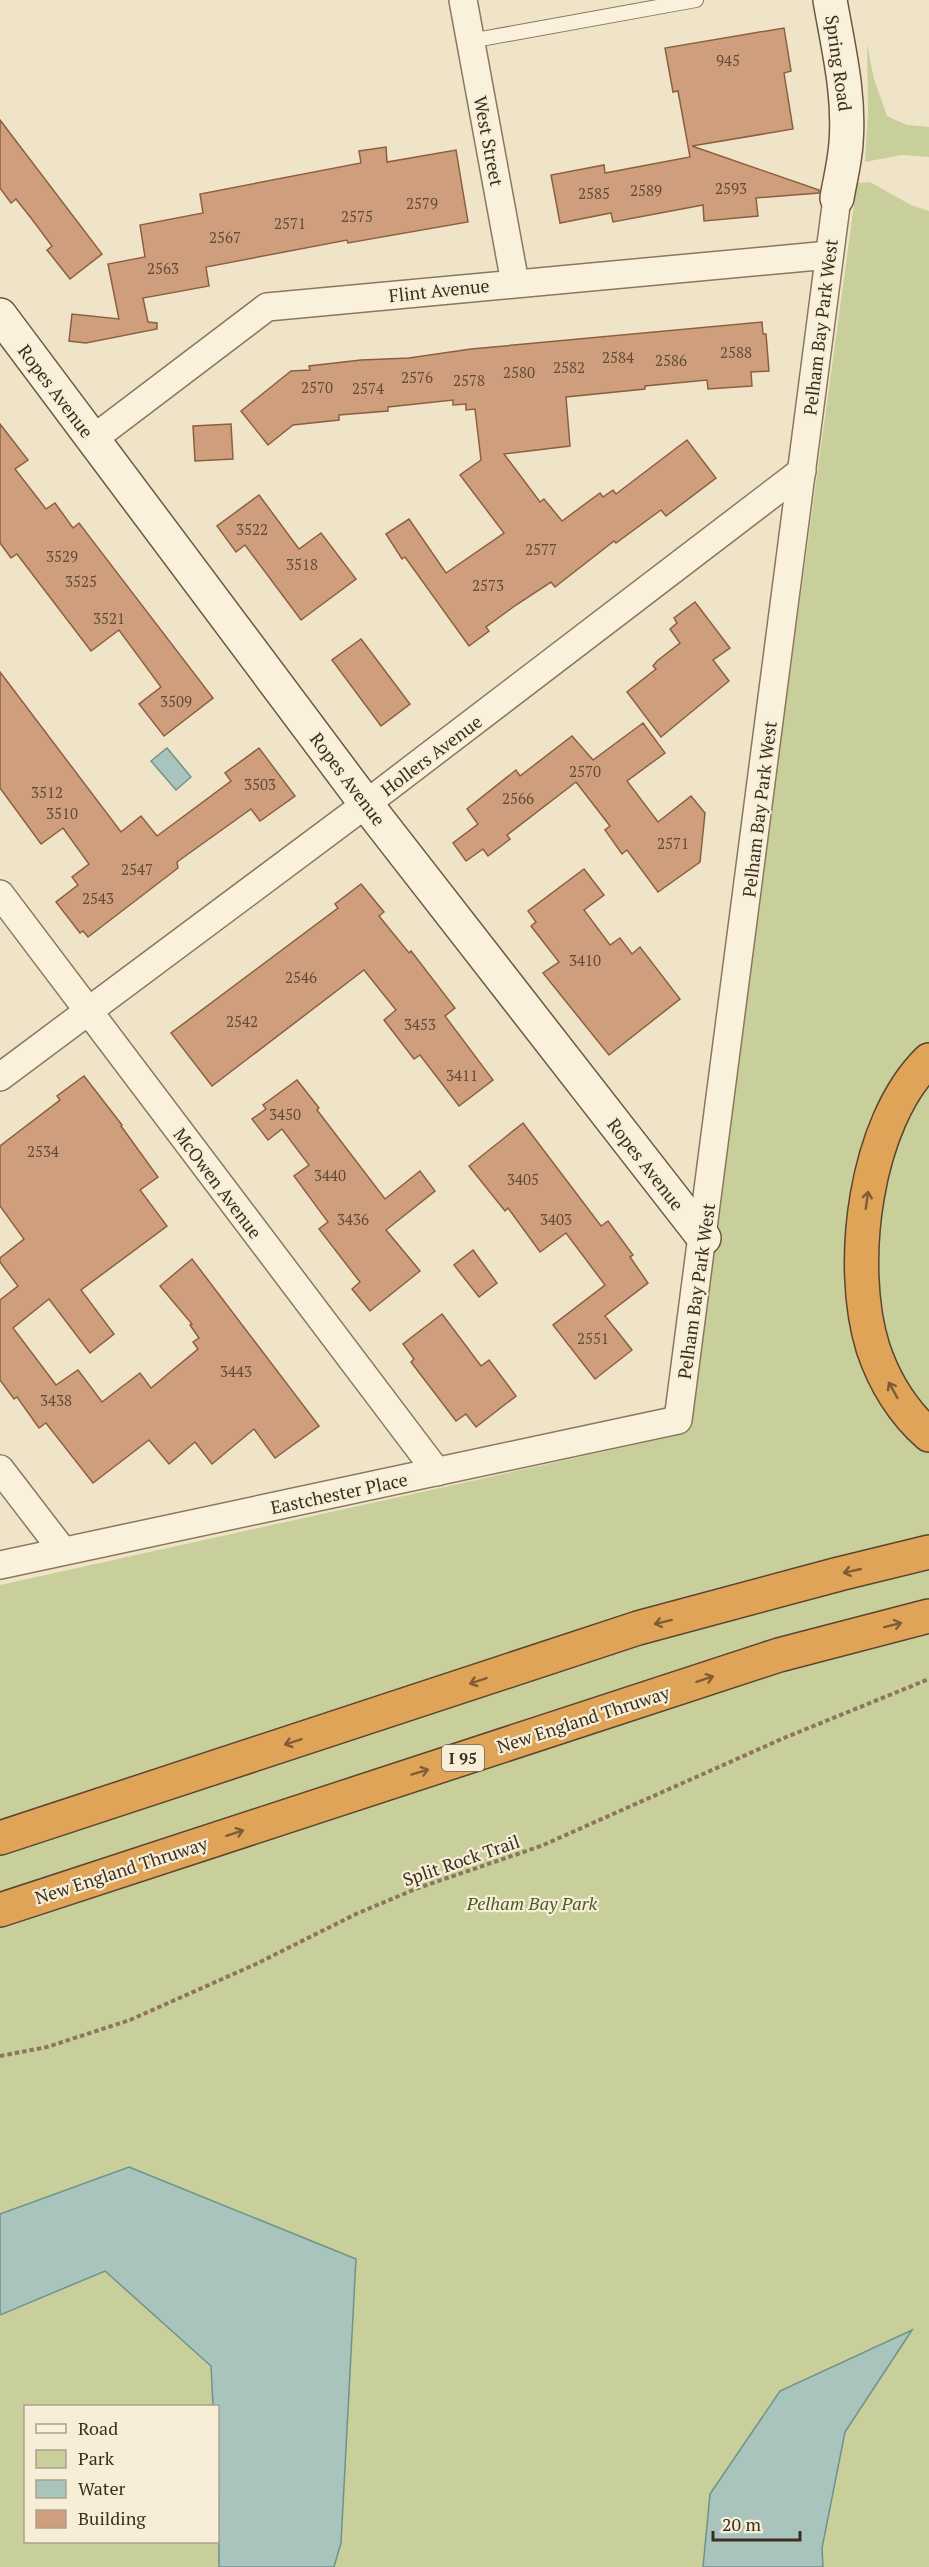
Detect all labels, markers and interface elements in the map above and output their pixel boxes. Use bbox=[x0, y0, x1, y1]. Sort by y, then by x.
street label: Spring Road bbox=[820, 13, 858, 113]
house number: 945 bbox=[716, 50, 740, 70]
street label: West Street bbox=[468, 94, 510, 189]
house number: 2593 bbox=[715, 178, 747, 198]
house number: 2589 bbox=[630, 180, 662, 200]
house number: 2585 bbox=[578, 183, 610, 203]
house number: 2579 bbox=[406, 193, 438, 213]
house number: 2575 bbox=[341, 206, 373, 226]
house number: 2571 bbox=[274, 213, 306, 233]
house number: 2567 bbox=[209, 227, 241, 247]
street label: Pelham Bay Park West bbox=[797, 237, 843, 416]
house number: 2563 bbox=[147, 258, 179, 278]
street label: Flint Avenue bbox=[388, 273, 490, 307]
street label: Ropes Avenue bbox=[13, 339, 99, 443]
house number: 2588 bbox=[720, 342, 752, 362]
house number: 2584 bbox=[602, 347, 634, 367]
house number: 2586 bbox=[655, 350, 687, 370]
house number: 2582 bbox=[553, 357, 585, 377]
house number: 2580 bbox=[503, 362, 535, 382]
house number: 2576 bbox=[401, 367, 433, 387]
house number: 2578 bbox=[453, 370, 485, 390]
house number: 2570 bbox=[301, 377, 333, 397]
house number: 2574 bbox=[352, 378, 384, 398]
house number: 3522 bbox=[236, 519, 268, 539]
house number: 2577 bbox=[525, 539, 557, 559]
house number: 3529 bbox=[46, 546, 78, 566]
house number: 3518 bbox=[286, 554, 318, 574]
house number: 3525 bbox=[65, 571, 97, 591]
house number: 2573 bbox=[472, 575, 504, 595]
house number: 3521 bbox=[93, 608, 125, 628]
house number: 3509 bbox=[160, 691, 192, 711]
street label: Hollers Avenue bbox=[376, 709, 486, 801]
street label: Pelham Bay Park West bbox=[736, 719, 782, 898]
street label: Ropes Avenue bbox=[305, 727, 391, 831]
house number: 2570 bbox=[569, 761, 601, 781]
house number: 3503 bbox=[244, 774, 276, 794]
house number: 3512 bbox=[31, 782, 63, 802]
house number: 2566 bbox=[502, 788, 534, 808]
house number: 3510 bbox=[46, 803, 78, 823]
house number: 2571 bbox=[657, 833, 689, 853]
house number: 2547 bbox=[121, 859, 153, 879]
house number: 2543 bbox=[82, 888, 114, 908]
house number: 3410 bbox=[569, 950, 601, 970]
house number: 2546 bbox=[285, 967, 317, 987]
house number: 2542 bbox=[226, 1011, 258, 1031]
house number: 3453 bbox=[404, 1014, 436, 1034]
house number: 3411 bbox=[446, 1065, 478, 1085]
house number: 3450 bbox=[269, 1104, 301, 1124]
street label: Ropes Avenue bbox=[602, 1113, 690, 1215]
street label: McOwen Avenue bbox=[168, 1123, 268, 1243]
house number: 2534 bbox=[27, 1141, 59, 1161]
house number: 3440 bbox=[314, 1165, 346, 1185]
house number: 3405 bbox=[507, 1169, 539, 1189]
one-way arrow bbox=[862, 1191, 873, 1211]
street label: Pelham Bay Park West bbox=[672, 1201, 720, 1381]
house number: 3436 bbox=[337, 1209, 369, 1229]
house number: 3403 bbox=[540, 1209, 572, 1229]
house number: 2551 bbox=[577, 1328, 609, 1348]
house number: 3443 bbox=[220, 1361, 252, 1381]
one-way arrow bbox=[887, 1382, 899, 1399]
house number: 3438 bbox=[40, 1390, 72, 1410]
street label: Eastchester Place bbox=[268, 1467, 410, 1519]
one-way arrow bbox=[842, 1565, 861, 1577]
one-way arrow bbox=[654, 1616, 673, 1628]
one-way arrow bbox=[883, 1619, 902, 1631]
one-way arrow bbox=[695, 1672, 714, 1683]
one-way arrow bbox=[469, 1676, 488, 1687]
street label: New England Thruway bbox=[494, 1679, 673, 1758]
one-way arrow bbox=[284, 1737, 303, 1748]
road number: I 95 bbox=[442, 1745, 484, 1771]
one-way arrow bbox=[411, 1766, 430, 1777]
one-way arrow bbox=[225, 1827, 244, 1838]
street label: Split Rock Trail bbox=[399, 1829, 523, 1891]
street label: New England Thruway bbox=[32, 1830, 211, 1909]
park label: Pelham Bay Park bbox=[466, 1891, 597, 1915]
legend bbox=[24, 2405, 219, 2543]
text: Road bbox=[78, 2416, 118, 2440]
text: Park bbox=[78, 2446, 115, 2470]
text: Water bbox=[78, 2476, 125, 2500]
scale bar bbox=[713, 2504, 800, 2542]
text: Building bbox=[78, 2506, 146, 2530]
text: 20 m bbox=[722, 2512, 762, 2536]

